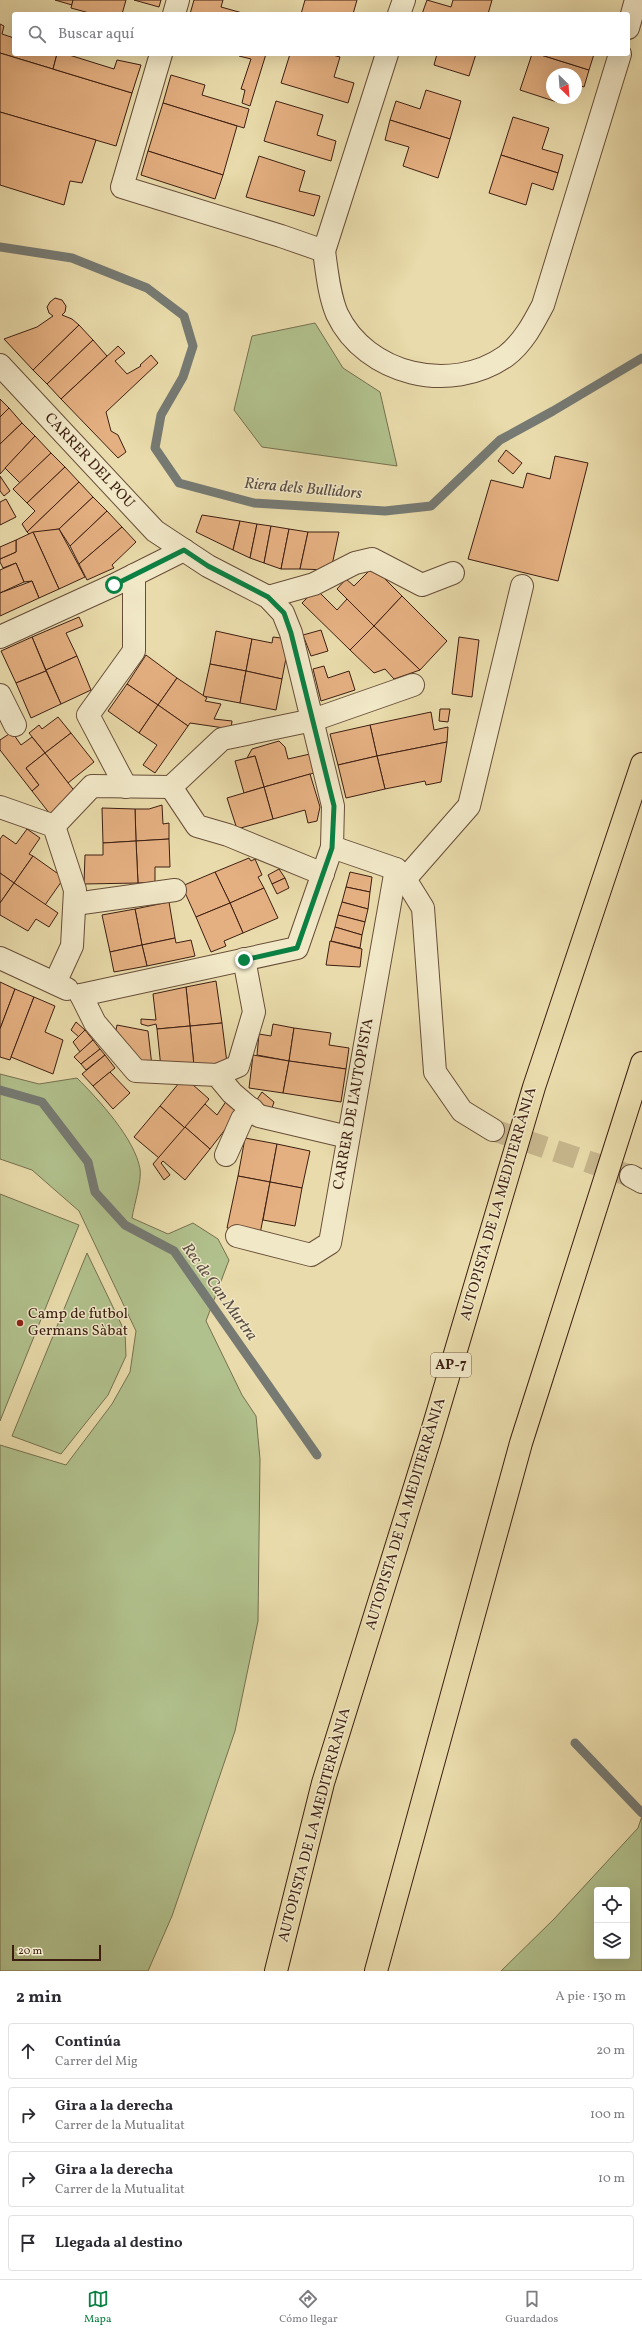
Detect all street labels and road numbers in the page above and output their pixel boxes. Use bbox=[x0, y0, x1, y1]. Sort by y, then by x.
street label: CARRER DEL POU bbox=[39, 408, 139, 514]
street label: CARRER DE L'AUTOPISTA bbox=[329, 1016, 380, 1191]
street label: AUTOPISTA DE LA MEDITERRÀNIA bbox=[456, 1084, 543, 1323]
road number: AP-7 bbox=[431, 1353, 471, 1377]
street label: AUTOPISTA DE LA MEDITERRÀNIA bbox=[361, 1395, 452, 1633]
street label: AUTOPISTA DE LA MEDITERRÀNIA bbox=[274, 1705, 357, 1945]

